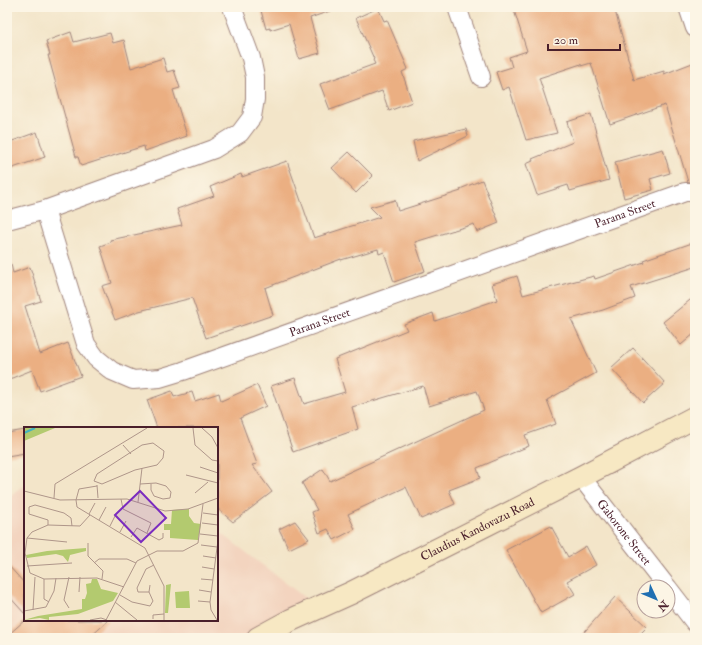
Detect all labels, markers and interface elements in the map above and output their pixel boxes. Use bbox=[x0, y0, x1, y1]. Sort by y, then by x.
scale bar bbox=[548, 26, 620, 52]
text: 20 m bbox=[554, 33, 579, 48]
street label: Parana Street bbox=[592, 196, 658, 232]
street label: Parana Street bbox=[287, 305, 352, 341]
inset map bbox=[24, 427, 218, 621]
street label: Claudius Kandovazu Road bbox=[418, 495, 537, 565]
street label: Gaborone Street bbox=[593, 496, 654, 569]
north arrow bbox=[636, 579, 676, 619]
text: N bbox=[654, 597, 672, 614]

